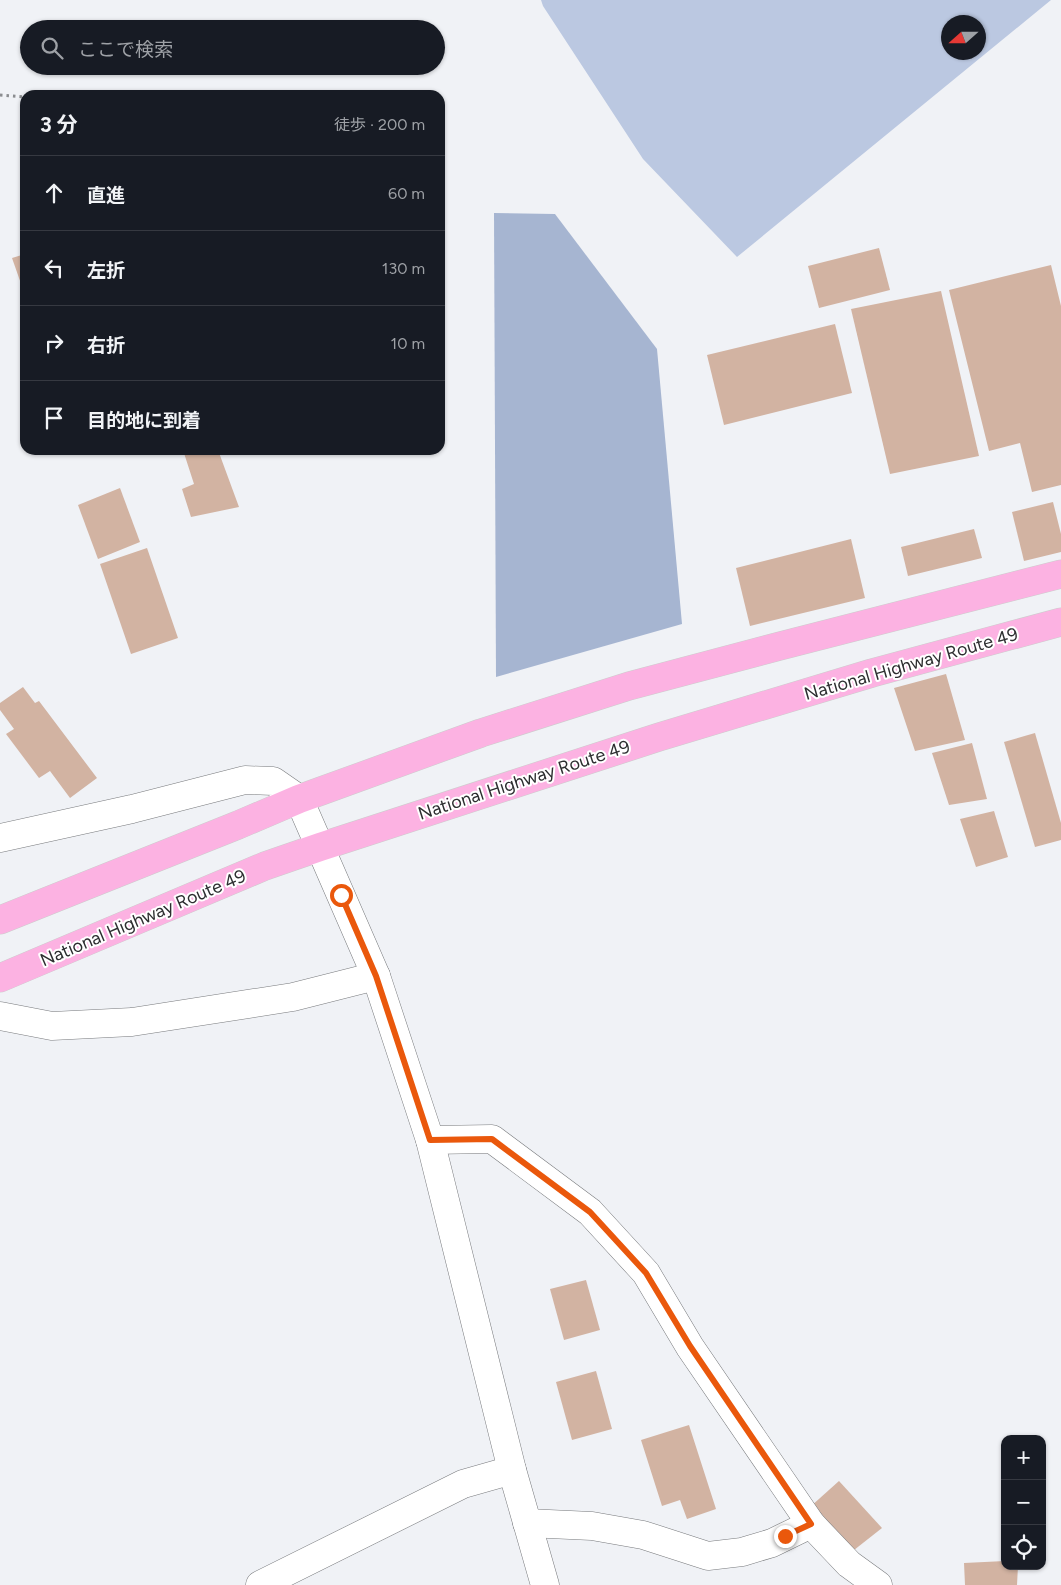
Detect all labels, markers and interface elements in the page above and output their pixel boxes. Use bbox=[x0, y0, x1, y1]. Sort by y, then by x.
north arrow bbox=[941, 15, 986, 60]
search box bbox=[20, 20, 445, 75]
icon: search bbox=[38, 34, 66, 62]
text: ここで検索 bbox=[78, 38, 173, 61]
text: 3 分 bbox=[40, 112, 78, 137]
text: 徒歩 · 200 m bbox=[334, 115, 425, 134]
icon: ahead bbox=[40, 179, 68, 207]
text: 直進 bbox=[87, 184, 125, 207]
text: 60 m bbox=[388, 184, 425, 203]
icon: left bbox=[40, 254, 68, 282]
text: 左折 bbox=[87, 259, 125, 282]
text: 130 m bbox=[382, 259, 425, 278]
icon: right bbox=[40, 329, 68, 357]
text: 右折 bbox=[87, 334, 125, 357]
text: 10 m bbox=[391, 334, 425, 353]
icon: arrive bbox=[40, 404, 68, 432]
text: 目的地に到着 bbox=[87, 409, 201, 432]
street label: National Highway Route 49 bbox=[802, 623, 1020, 705]
street label: National Highway Route 49 bbox=[415, 735, 633, 825]
street label: National Highway Route 49 bbox=[37, 865, 249, 971]
route start bbox=[330, 884, 353, 907]
map controls bbox=[1001, 1435, 1046, 1570]
button: + bbox=[1001, 1435, 1046, 1480]
button: − bbox=[1001, 1480, 1046, 1525]
route end bbox=[774, 1525, 797, 1548]
button: locate bbox=[1001, 1525, 1046, 1570]

